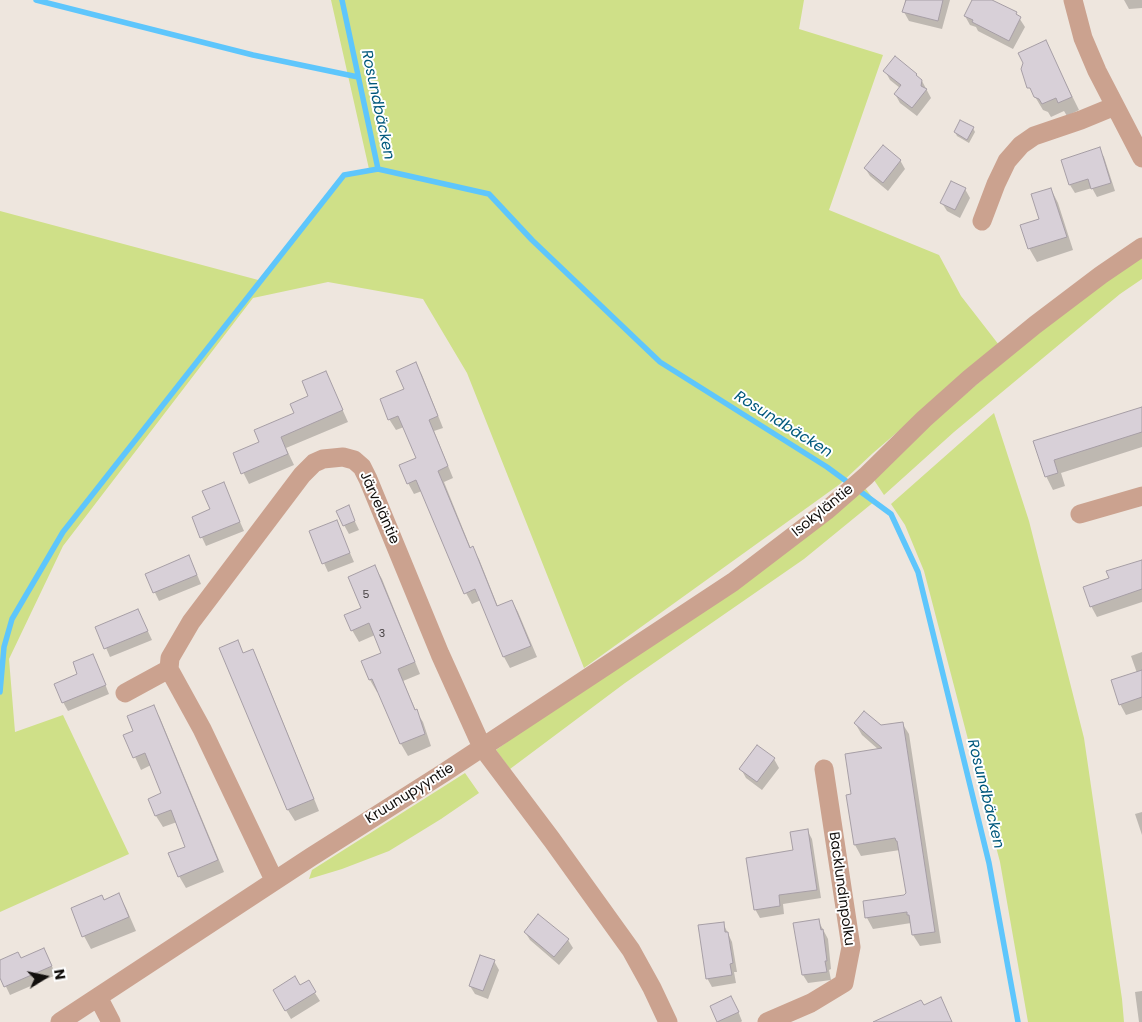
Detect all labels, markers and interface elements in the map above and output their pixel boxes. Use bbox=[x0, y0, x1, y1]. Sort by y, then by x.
water label: Rosundbäcken bbox=[357, 48, 397, 162]
water label: Rosundbäcken bbox=[731, 388, 835, 462]
street label: Järveläntie bbox=[356, 469, 402, 547]
street label: Isokyläntie bbox=[789, 481, 857, 541]
house number: 5 bbox=[363, 588, 369, 602]
house number: 3 bbox=[379, 627, 385, 641]
water label: Rosundbäcken bbox=[963, 738, 1007, 850]
street label: Kruunupyyntie bbox=[363, 760, 457, 828]
street label: Backlundinpolku bbox=[825, 831, 857, 947]
north arrow bbox=[20, 952, 70, 1002]
text: N bbox=[49, 967, 71, 981]

